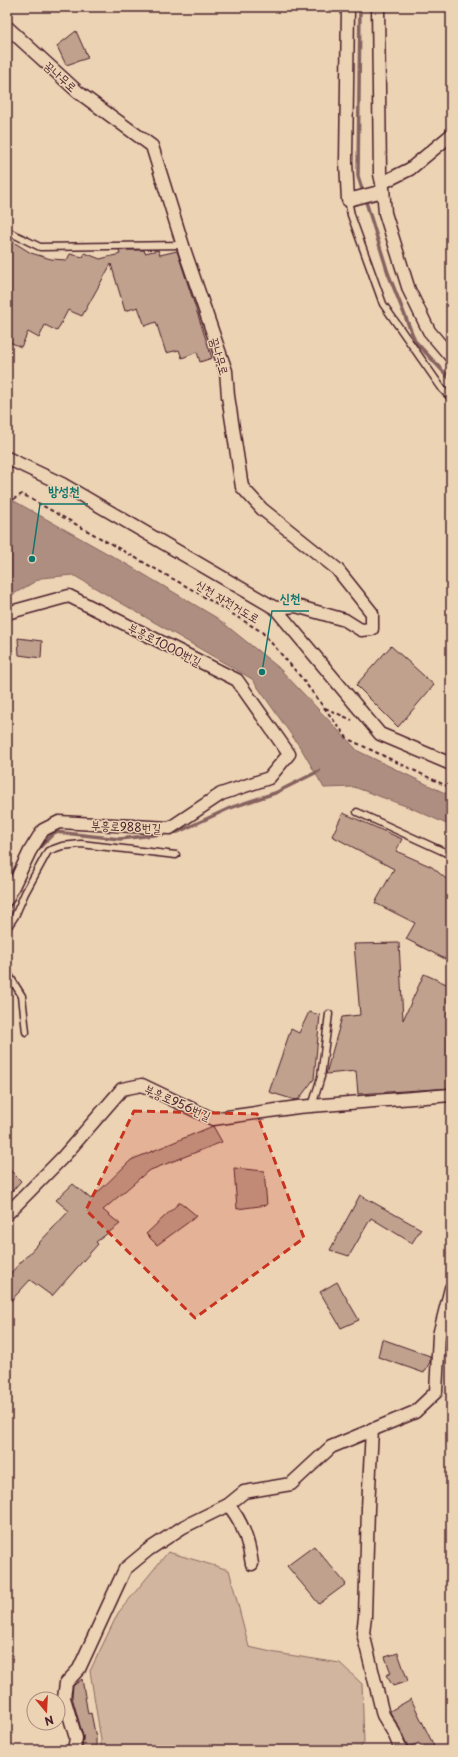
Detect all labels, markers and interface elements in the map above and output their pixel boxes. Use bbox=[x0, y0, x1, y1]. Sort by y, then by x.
street label: 꿈나무로 bbox=[41, 56, 81, 96]
street label: 꿈나무로 bbox=[206, 335, 234, 377]
callout: 방성천 bbox=[40, 479, 88, 504]
text: 방성천 bbox=[48, 481, 80, 500]
street label: 신천 자전거도로 bbox=[193, 575, 263, 627]
callout: 신천 bbox=[272, 586, 309, 611]
text: 신천 bbox=[280, 588, 300, 607]
street label: 부흥로1000번길 bbox=[125, 618, 205, 670]
street label: 부흥로988번길 bbox=[90, 815, 162, 837]
street label: 부흥로956번길 bbox=[142, 1079, 214, 1125]
north arrow bbox=[26, 1691, 66, 1731]
text: N bbox=[42, 1712, 56, 1731]

